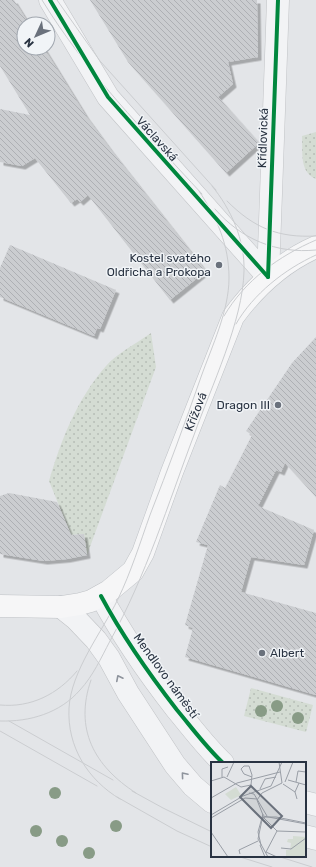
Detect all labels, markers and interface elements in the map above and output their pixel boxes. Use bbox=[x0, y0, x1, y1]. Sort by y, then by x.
north arrow bbox=[16, 16, 56, 56]
text: N bbox=[22, 35, 37, 50]
street label: Křídlovická bbox=[255, 108, 271, 168]
street label: Václavská bbox=[133, 114, 181, 164]
place label: Kostel svatého Oldřicha a Prokopa bbox=[107, 251, 211, 279]
marker: Kostel svatého Oldřicha a Prokopa bbox=[214, 260, 224, 270]
street label: Křížová bbox=[182, 390, 210, 433]
place label: Dragon III bbox=[217, 398, 270, 412]
marker: Dragon III bbox=[273, 400, 283, 410]
street label: Mendlovo náměstí bbox=[131, 631, 202, 722]
place label: Albert bbox=[270, 646, 304, 660]
marker: Albert bbox=[257, 648, 267, 658]
one-way arrow bbox=[116, 675, 124, 682]
inset map bbox=[211, 762, 306, 857]
one-way arrow bbox=[181, 773, 188, 780]

